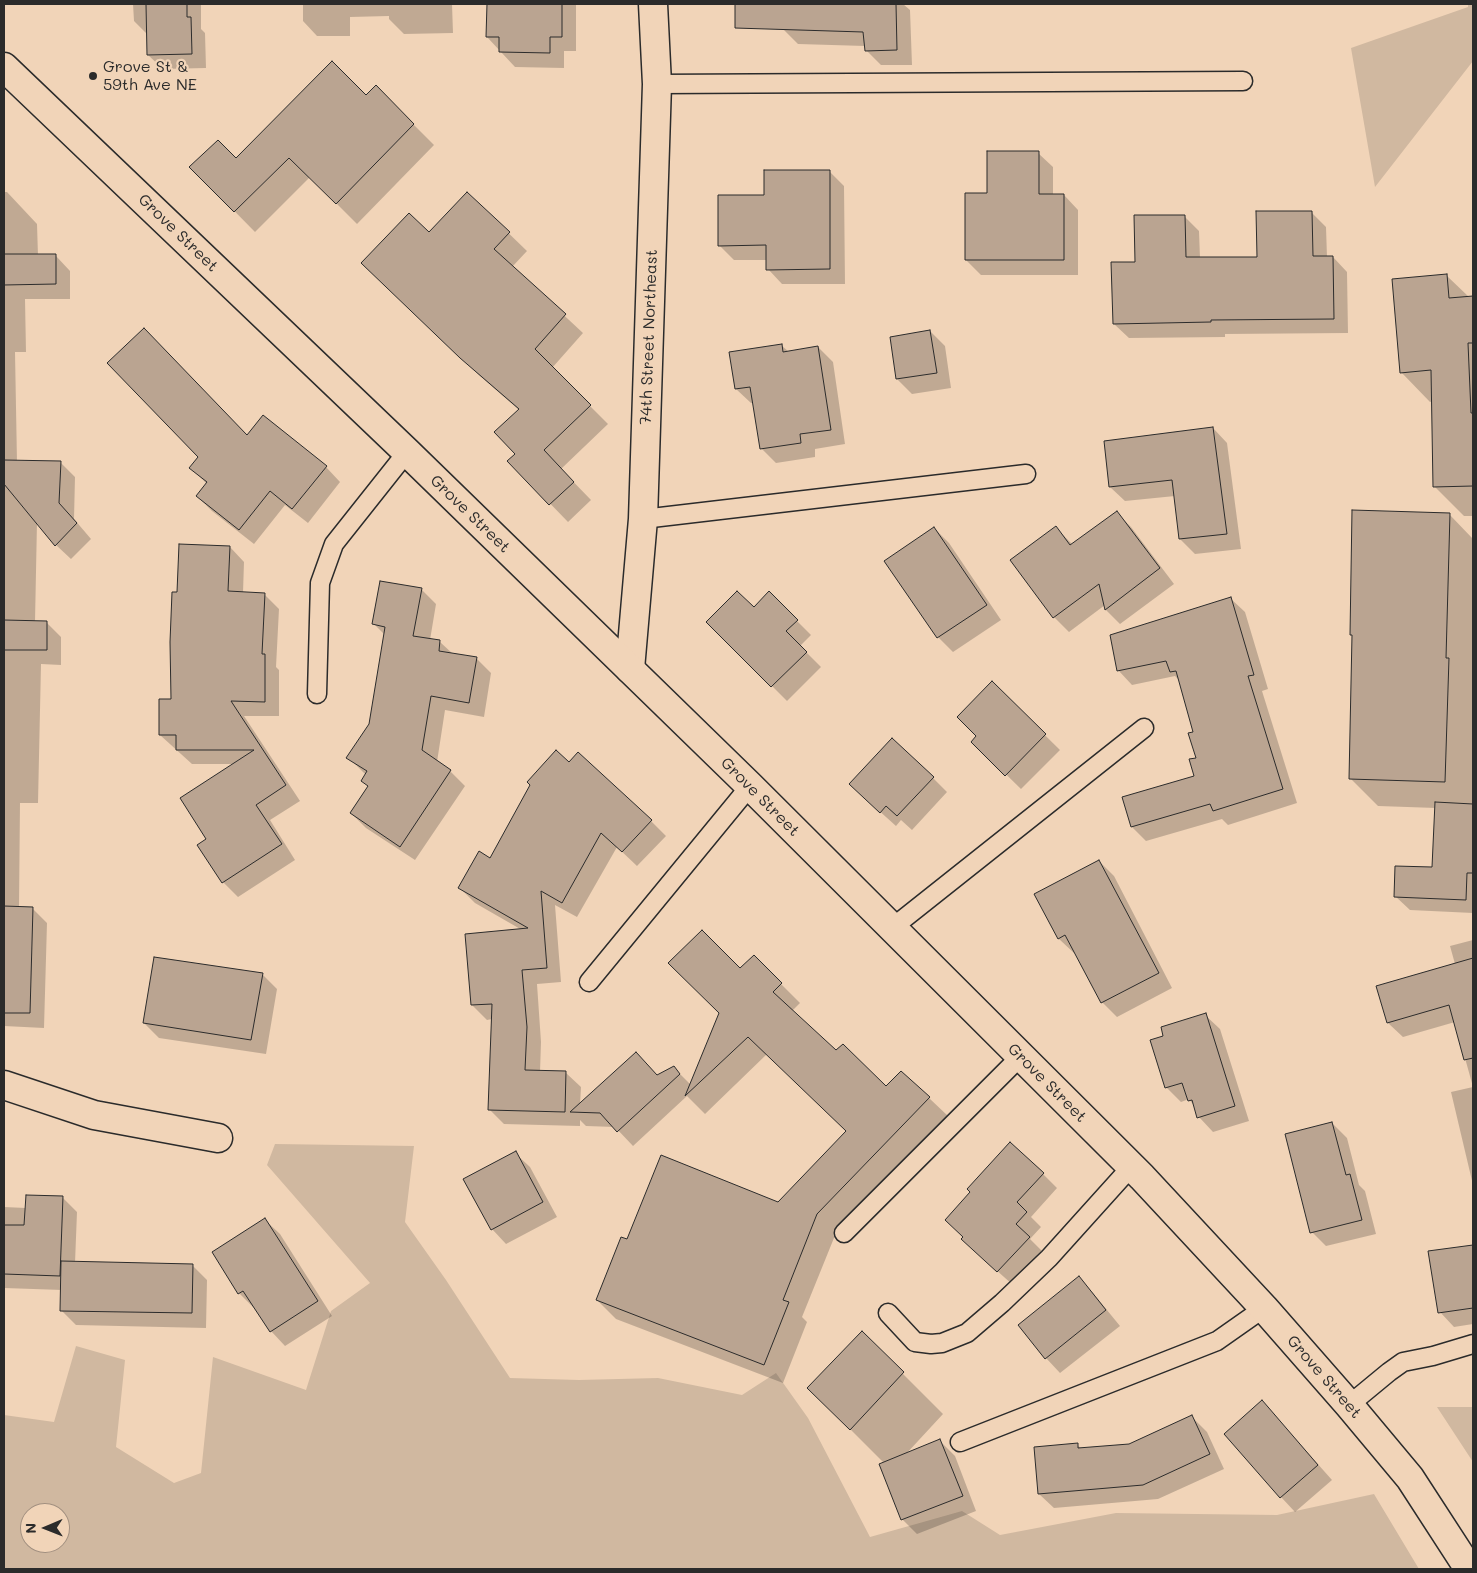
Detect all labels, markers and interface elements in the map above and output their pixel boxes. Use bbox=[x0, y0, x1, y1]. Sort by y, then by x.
place label: Grove St & 59th Ave NE bbox=[103, 57, 197, 95]
marker: Grove St & 59th Ave NE bbox=[87, 70, 99, 82]
street label: Grove Street bbox=[134, 190, 222, 276]
street label: 74th Street Northeast bbox=[636, 249, 662, 425]
street label: Grove Street bbox=[426, 471, 514, 557]
street label: Grove Street bbox=[717, 754, 803, 840]
street label: Grove Street bbox=[1004, 1040, 1090, 1126]
street label: Grove Street bbox=[1283, 1332, 1365, 1422]
north arrow bbox=[20, 1503, 70, 1553]
text: N bbox=[21, 1523, 40, 1534]

